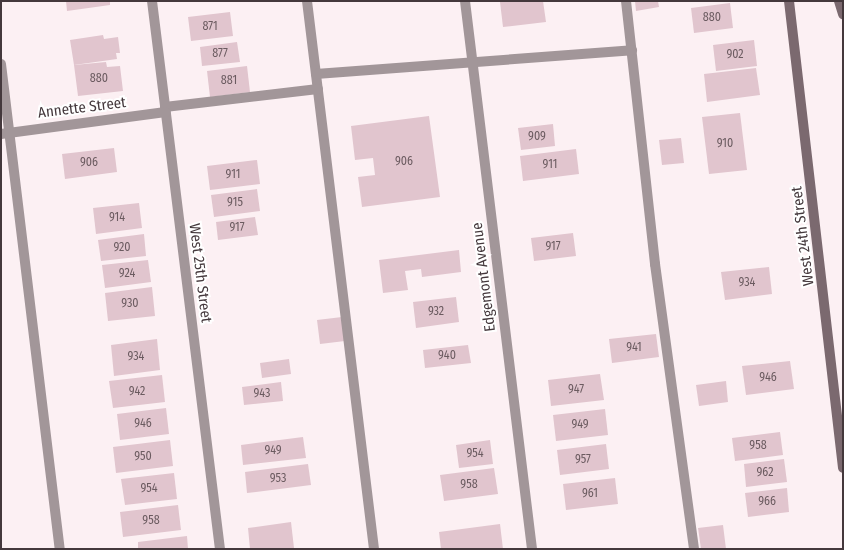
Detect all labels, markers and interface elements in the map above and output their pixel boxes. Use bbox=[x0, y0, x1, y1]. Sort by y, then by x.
house number: 880 bbox=[703, 11, 721, 25]
house number: 871 bbox=[202, 20, 218, 34]
house number: 877 bbox=[212, 47, 228, 61]
house number: 902 bbox=[726, 48, 744, 62]
house number: 880 bbox=[90, 72, 108, 86]
house number: 881 bbox=[221, 74, 237, 88]
street label: Annette Street bbox=[37, 94, 127, 122]
house number: 909 bbox=[528, 130, 546, 144]
house number: 910 bbox=[717, 137, 733, 151]
house number: 906 bbox=[395, 155, 413, 169]
house number: 906 bbox=[80, 156, 98, 170]
house number: 911 bbox=[543, 158, 557, 172]
house number: 911 bbox=[226, 168, 240, 182]
street label: West 24th Street bbox=[788, 185, 818, 287]
house number: 915 bbox=[227, 196, 243, 210]
house number: 914 bbox=[109, 211, 125, 225]
house number: 917 bbox=[229, 221, 245, 235]
street label: Edgemont Avenue bbox=[468, 221, 500, 333]
street label: West 25th Street bbox=[185, 222, 215, 324]
house number: 917 bbox=[545, 240, 561, 254]
house number: 920 bbox=[113, 241, 131, 255]
house number: 924 bbox=[119, 267, 135, 281]
house number: 934 bbox=[739, 276, 755, 290]
house number: 930 bbox=[121, 297, 139, 311]
house number: 932 bbox=[428, 305, 444, 319]
house number: 941 bbox=[626, 341, 642, 355]
house number: 940 bbox=[438, 349, 456, 363]
house number: 934 bbox=[128, 350, 144, 364]
house number: 946 bbox=[759, 371, 777, 385]
house number: 947 bbox=[568, 383, 584, 397]
house number: 942 bbox=[129, 385, 145, 399]
house number: 943 bbox=[254, 387, 270, 401]
house number: 946 bbox=[134, 417, 152, 431]
house number: 949 bbox=[571, 418, 589, 432]
house number: 958 bbox=[749, 439, 767, 453]
house number: 949 bbox=[264, 444, 282, 458]
house number: 954 bbox=[466, 447, 484, 461]
house number: 950 bbox=[134, 450, 152, 464]
house number: 957 bbox=[575, 453, 591, 467]
house number: 962 bbox=[757, 466, 773, 480]
house number: 953 bbox=[270, 472, 286, 486]
house number: 958 bbox=[460, 478, 478, 492]
house number: 954 bbox=[140, 482, 158, 496]
house number: 961 bbox=[582, 487, 598, 501]
house number: 966 bbox=[758, 495, 776, 509]
house number: 958 bbox=[142, 514, 160, 528]

